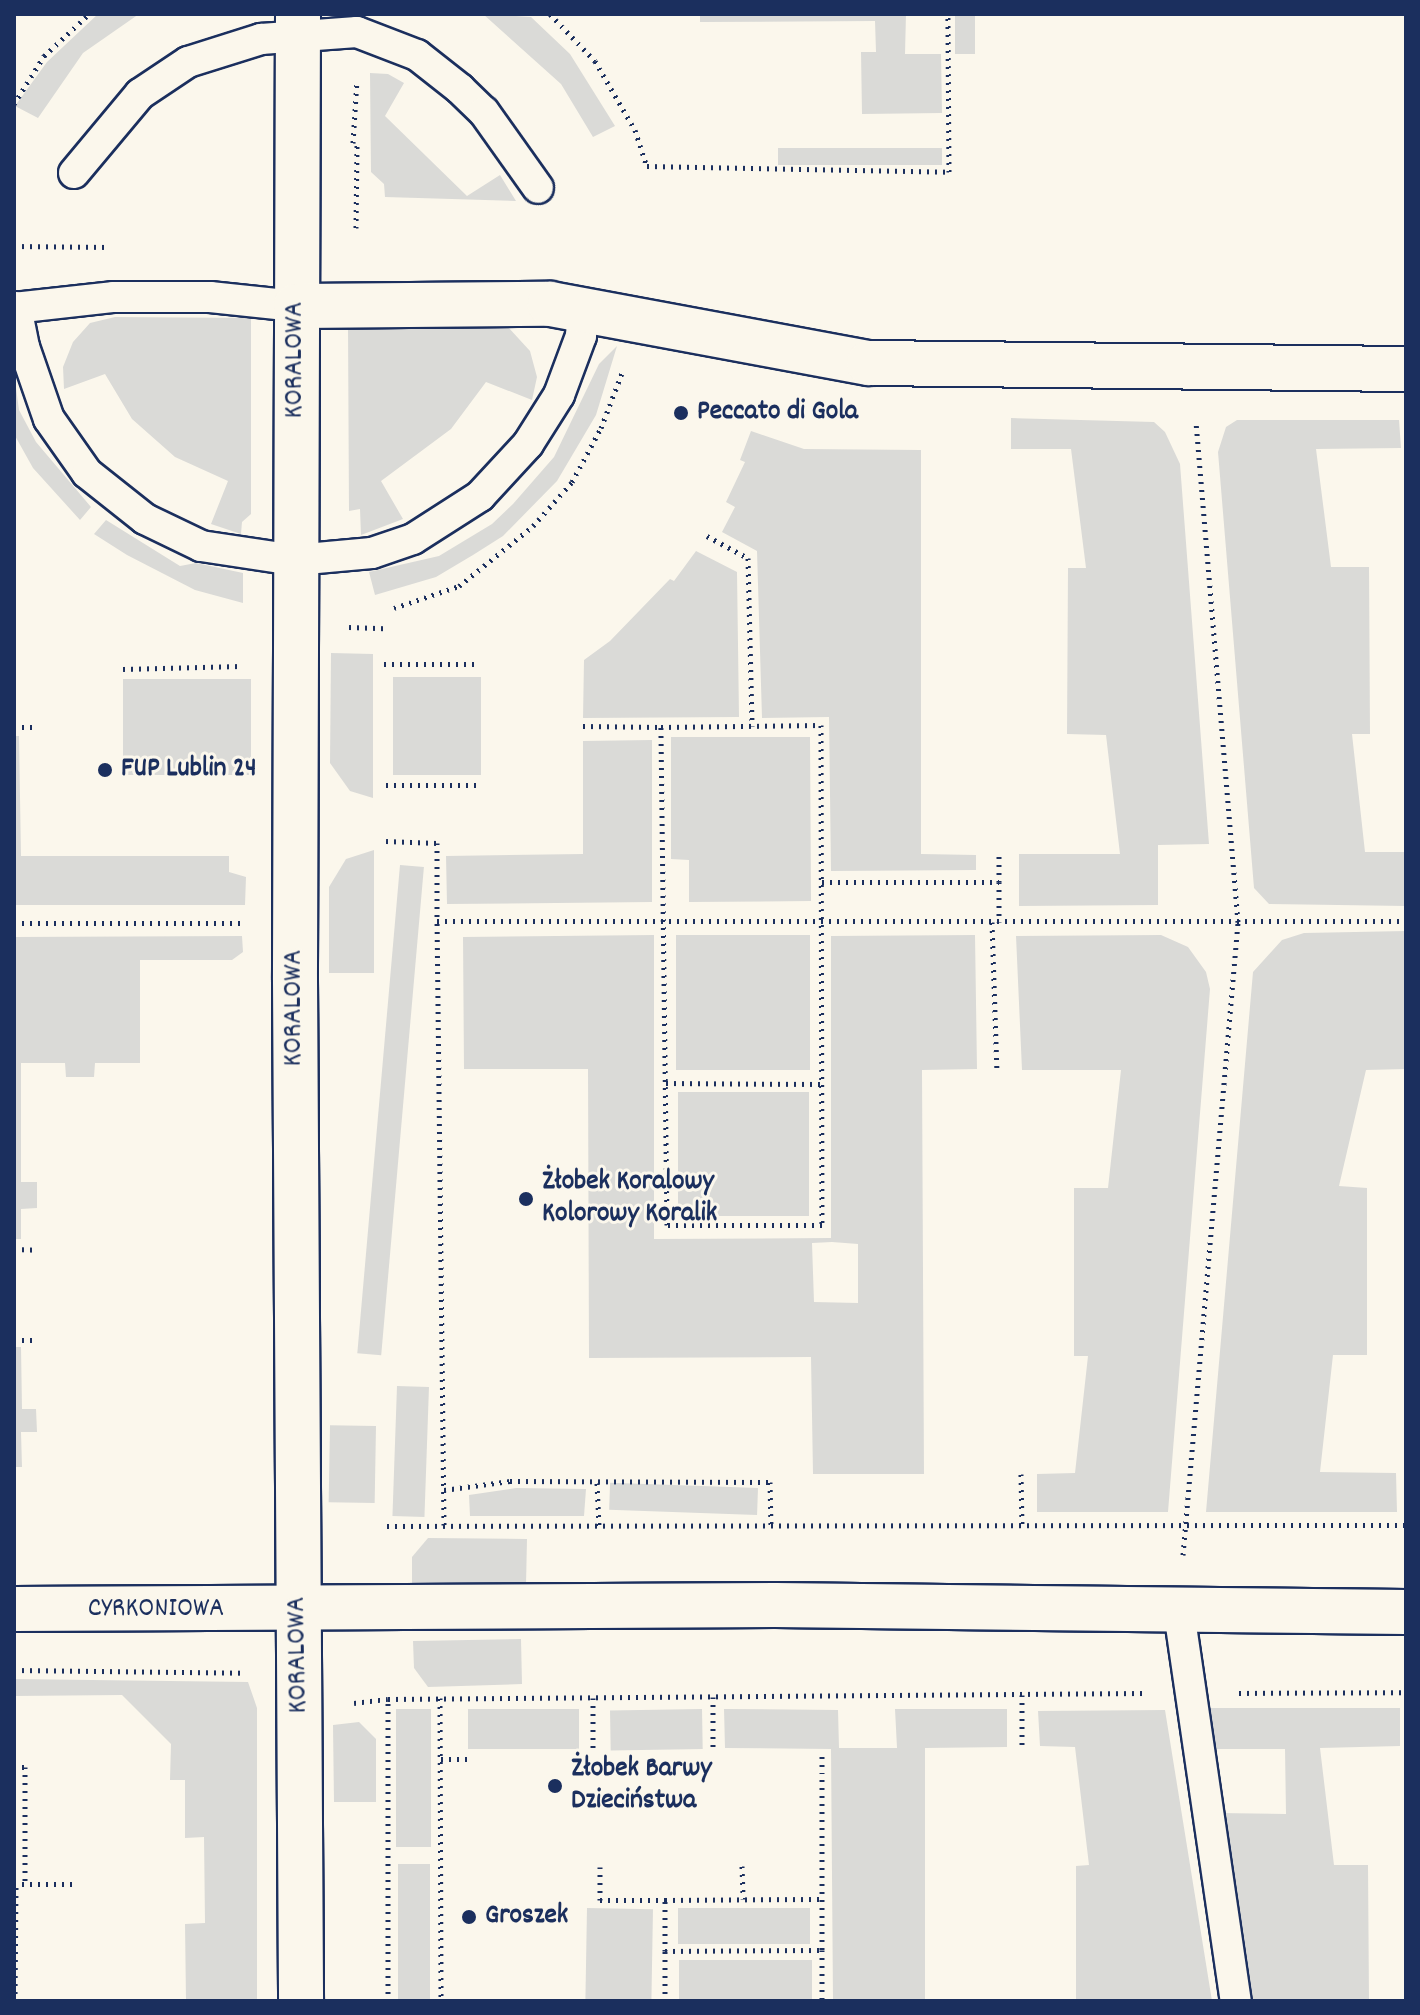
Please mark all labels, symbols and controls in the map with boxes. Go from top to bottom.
street label: KORALOWA [279,302,313,418]
place label: Peccato di Gola [697,396,858,430]
marker: Peccato di Gola [672,404,690,422]
place label: FUP Lublin 24 [121,753,257,787]
marker: FUP Lublin 24 [96,761,114,779]
street label: KORALOWA [278,950,312,1066]
place label: Żłobek Koralowy Kolorowy Koralik [542,1166,717,1232]
marker: Żłobek Koralowy Kolorowy Koralik [517,1190,535,1208]
street label: CYRKONIOWA [88,1593,224,1627]
street label: KORALOWA [281,1596,317,1714]
place label: Żłobek Barwy Dzieciństwa [571,1753,712,1819]
marker: Żłobek Barwy Dzieciństwa [546,1777,564,1795]
place label: Groszek [485,1900,568,1934]
marker: Groszek [460,1908,478,1926]

